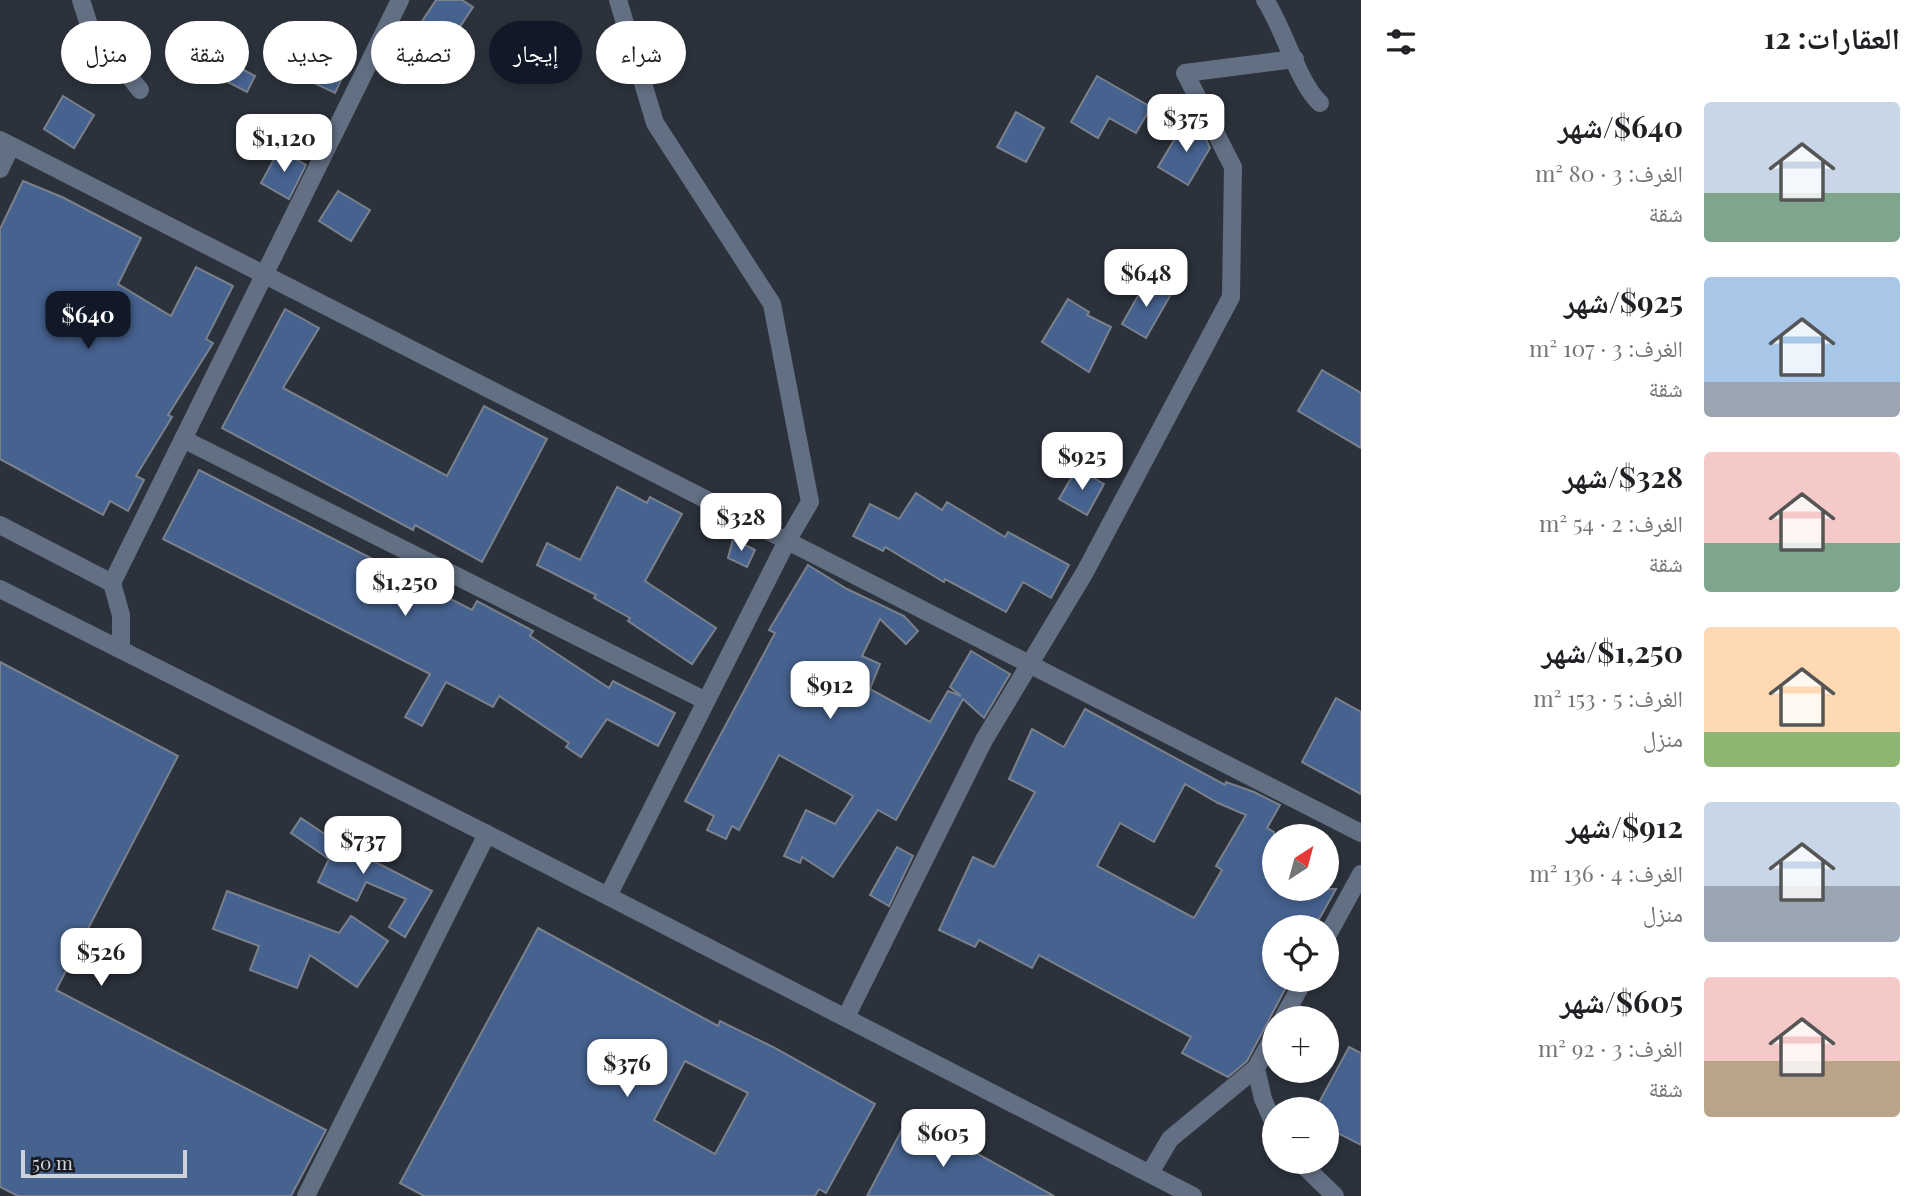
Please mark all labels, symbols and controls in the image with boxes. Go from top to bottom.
text: العقارات: 12 [1764,17,1900,57]
chip: منزل [61,21,151,84]
chip: شقة [165,21,249,84]
chip: جديد [263,21,357,84]
chip: تصفية [371,21,475,84]
chip: إيجار [489,21,582,84]
chip: شراء [596,21,686,84]
icon: filters [1382,23,1420,61]
pin: $375 [1145,94,1227,154]
text: $375 [1163,101,1209,132]
text: $640/شهر [1558,106,1683,146]
pin: $1,120 [227,114,341,174]
text: $1,120 [252,121,316,152]
icon: home [1760,130,1844,214]
text: الغرف: 3 · 80 m² [1535,157,1683,188]
text: شقة [1649,197,1683,228]
pin: $648 [1105,250,1187,309]
text: $648 [1120,256,1172,287]
text: $925/شهر [1564,281,1683,321]
pin: $640 [47,292,129,351]
text: $640 [61,298,115,329]
icon: home [1760,305,1844,389]
text: الغرف: 3 · 107 m² [1529,332,1683,363]
text: شقة [1649,372,1683,403]
pin: $925 [1041,433,1123,492]
text: $925 [1058,439,1106,470]
text: $328/شهر [1563,456,1683,496]
icon: home [1760,480,1844,564]
pin: $328 [700,494,782,553]
text: $328 [716,500,766,531]
text: الغرف: 2 · 54 m² [1539,507,1683,538]
text: شقة [1649,547,1683,578]
pin: $1,250 [348,558,462,618]
text: $1,250 [372,565,438,596]
text: $1,250/شهر [1542,631,1683,671]
icon: home [1760,655,1844,739]
pin: $912 [789,662,871,721]
text: $912 [807,668,853,699]
text: الغرف: 5 · 153 m² [1533,682,1683,713]
text: منزل [1643,722,1683,753]
text: $912/شهر [1566,806,1683,846]
pin: $737 [322,816,404,876]
text: $737 [340,823,386,854]
north arrow [1262,824,1339,901]
map controls [1262,824,1339,1174]
icon: home [1760,830,1844,914]
text: الغرف: 4 · 136 m² [1529,857,1683,888]
text: منزل [1643,897,1683,928]
button: locate [1262,915,1339,992]
pin: $526 [60,928,142,988]
text: $526 [77,935,125,966]
text: $605/شهر [1560,981,1683,1021]
icon: home [1760,1005,1844,1089]
button: + [1262,1006,1339,1083]
text: الغرف: 3 · 92 m² [1538,1032,1683,1063]
pin: $376 [586,1040,668,1099]
text: $376 [603,1046,651,1077]
text: شقة [1649,1072,1683,1103]
button: − [1262,1097,1339,1174]
pin: $605 [902,1110,984,1169]
text: $605 [917,1116,969,1147]
scale bar [21,1147,187,1179]
text: 50 m [32,1149,73,1175]

